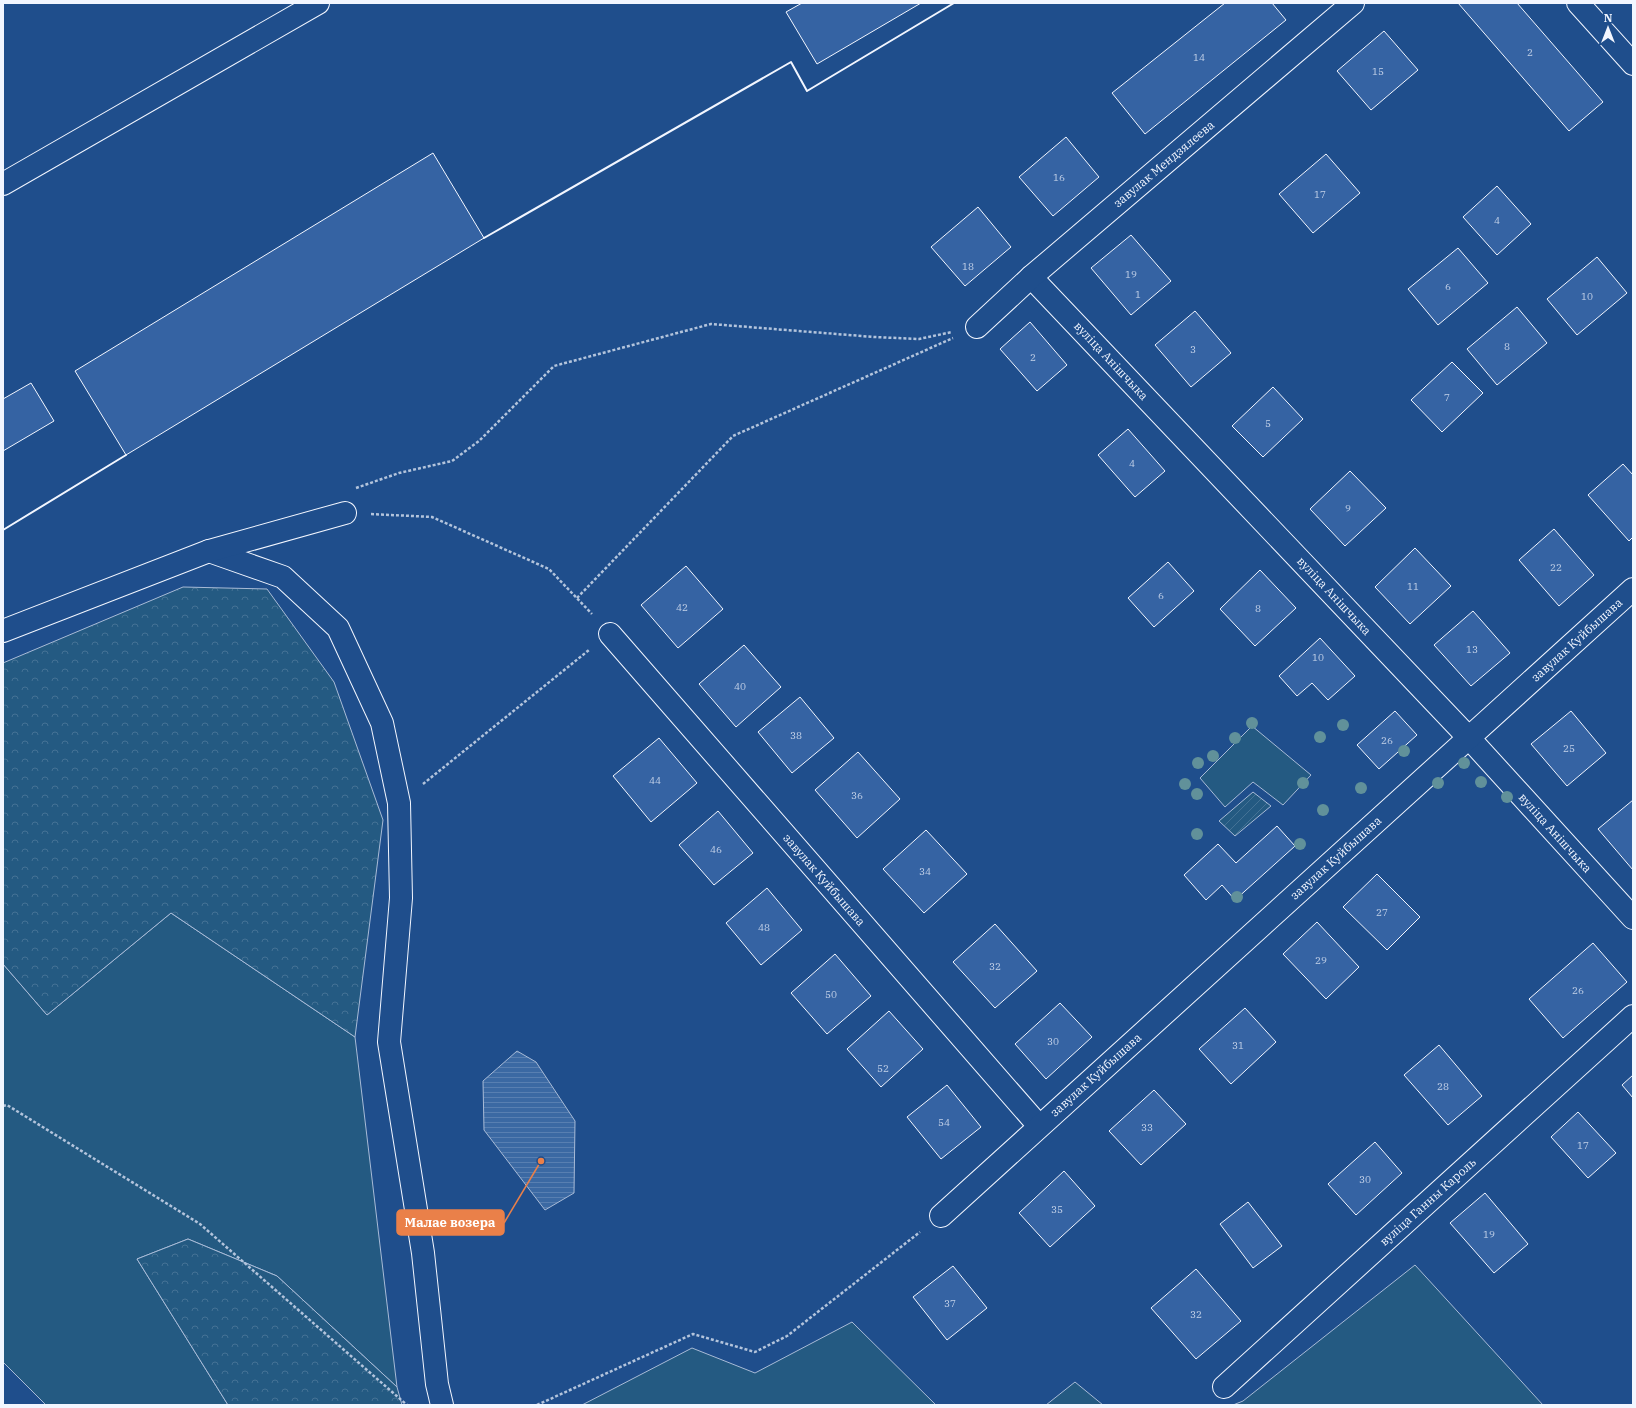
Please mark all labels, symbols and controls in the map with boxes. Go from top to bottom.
north arrow [1588,8,1628,48]
text: N [1604,11,1613,25]
house number: 2 [1527,46,1533,59]
house number: 14 [1193,51,1205,64]
house number: 15 [1372,65,1384,78]
street label: завулак Мендзялеева [1110,117,1218,210]
house number: 16 [1053,171,1065,184]
house number: 17 [1314,188,1326,201]
house number: 4 [1494,214,1500,227]
house number: 18 [962,260,974,273]
house number: 19 [1125,268,1137,281]
house number: 6 [1445,280,1451,293]
house number: 1 [1135,288,1141,301]
house number: 10 [1581,290,1593,303]
street label: вуліца Анішчыка [1071,318,1152,403]
house number: 8 [1504,340,1510,353]
house number: 3 [1190,343,1196,356]
house number: 2 [1030,351,1036,364]
house number: 7 [1444,391,1450,404]
house number: 5 [1265,417,1271,430]
house number: 4 [1129,457,1135,470]
house number: 9 [1345,502,1351,515]
street label: вуліца Анішчыка [1294,553,1375,638]
house number: 22 [1550,561,1562,574]
house number: 11 [1407,580,1419,593]
house number: 6 [1158,589,1164,602]
street label: завулак Куйбышава [1528,595,1626,684]
house number: 42 [676,601,688,614]
house number: 8 [1255,602,1261,615]
house number: 13 [1466,643,1478,656]
house number: 10 [1312,651,1324,664]
house number: 40 [734,680,746,693]
house number: 38 [790,729,802,742]
house number: 26 [1381,734,1393,747]
house number: 25 [1563,742,1575,755]
house number: 44 [649,774,661,787]
house number: 36 [851,789,863,802]
street label: вуліца Анішчыка [1516,790,1595,876]
street label: завулак Куйбышава [1287,813,1385,902]
street label: завулак Куйбышава [780,830,869,929]
house number: 46 [710,843,722,856]
house number: 34 [919,865,931,878]
house number: 27 [1376,906,1388,919]
house number: 48 [758,921,770,934]
house number: 29 [1315,954,1327,967]
house number: 32 [989,960,1001,973]
house number: 26 [1572,984,1584,997]
house number: 50 [825,988,837,1001]
street label: завулак Куйбышава [1047,1030,1145,1119]
house number: 30 [1047,1035,1059,1048]
house number: 31 [1232,1039,1244,1052]
house number: 52 [877,1062,889,1075]
house number: 28 [1437,1080,1449,1093]
house number: 54 [938,1116,950,1129]
house number: 33 [1141,1121,1153,1134]
house number: 17 [1577,1139,1589,1152]
street label: вуліца Ганны Кароль [1376,1154,1479,1249]
house number: 30 [1359,1173,1371,1186]
house number: 35 [1051,1203,1063,1216]
callout: Малае возера [397,1210,504,1235]
text: Малае возера [404,1214,496,1231]
house number: 19 [1483,1228,1495,1241]
house number: 37 [944,1297,956,1310]
house number: 32 [1190,1308,1202,1321]

